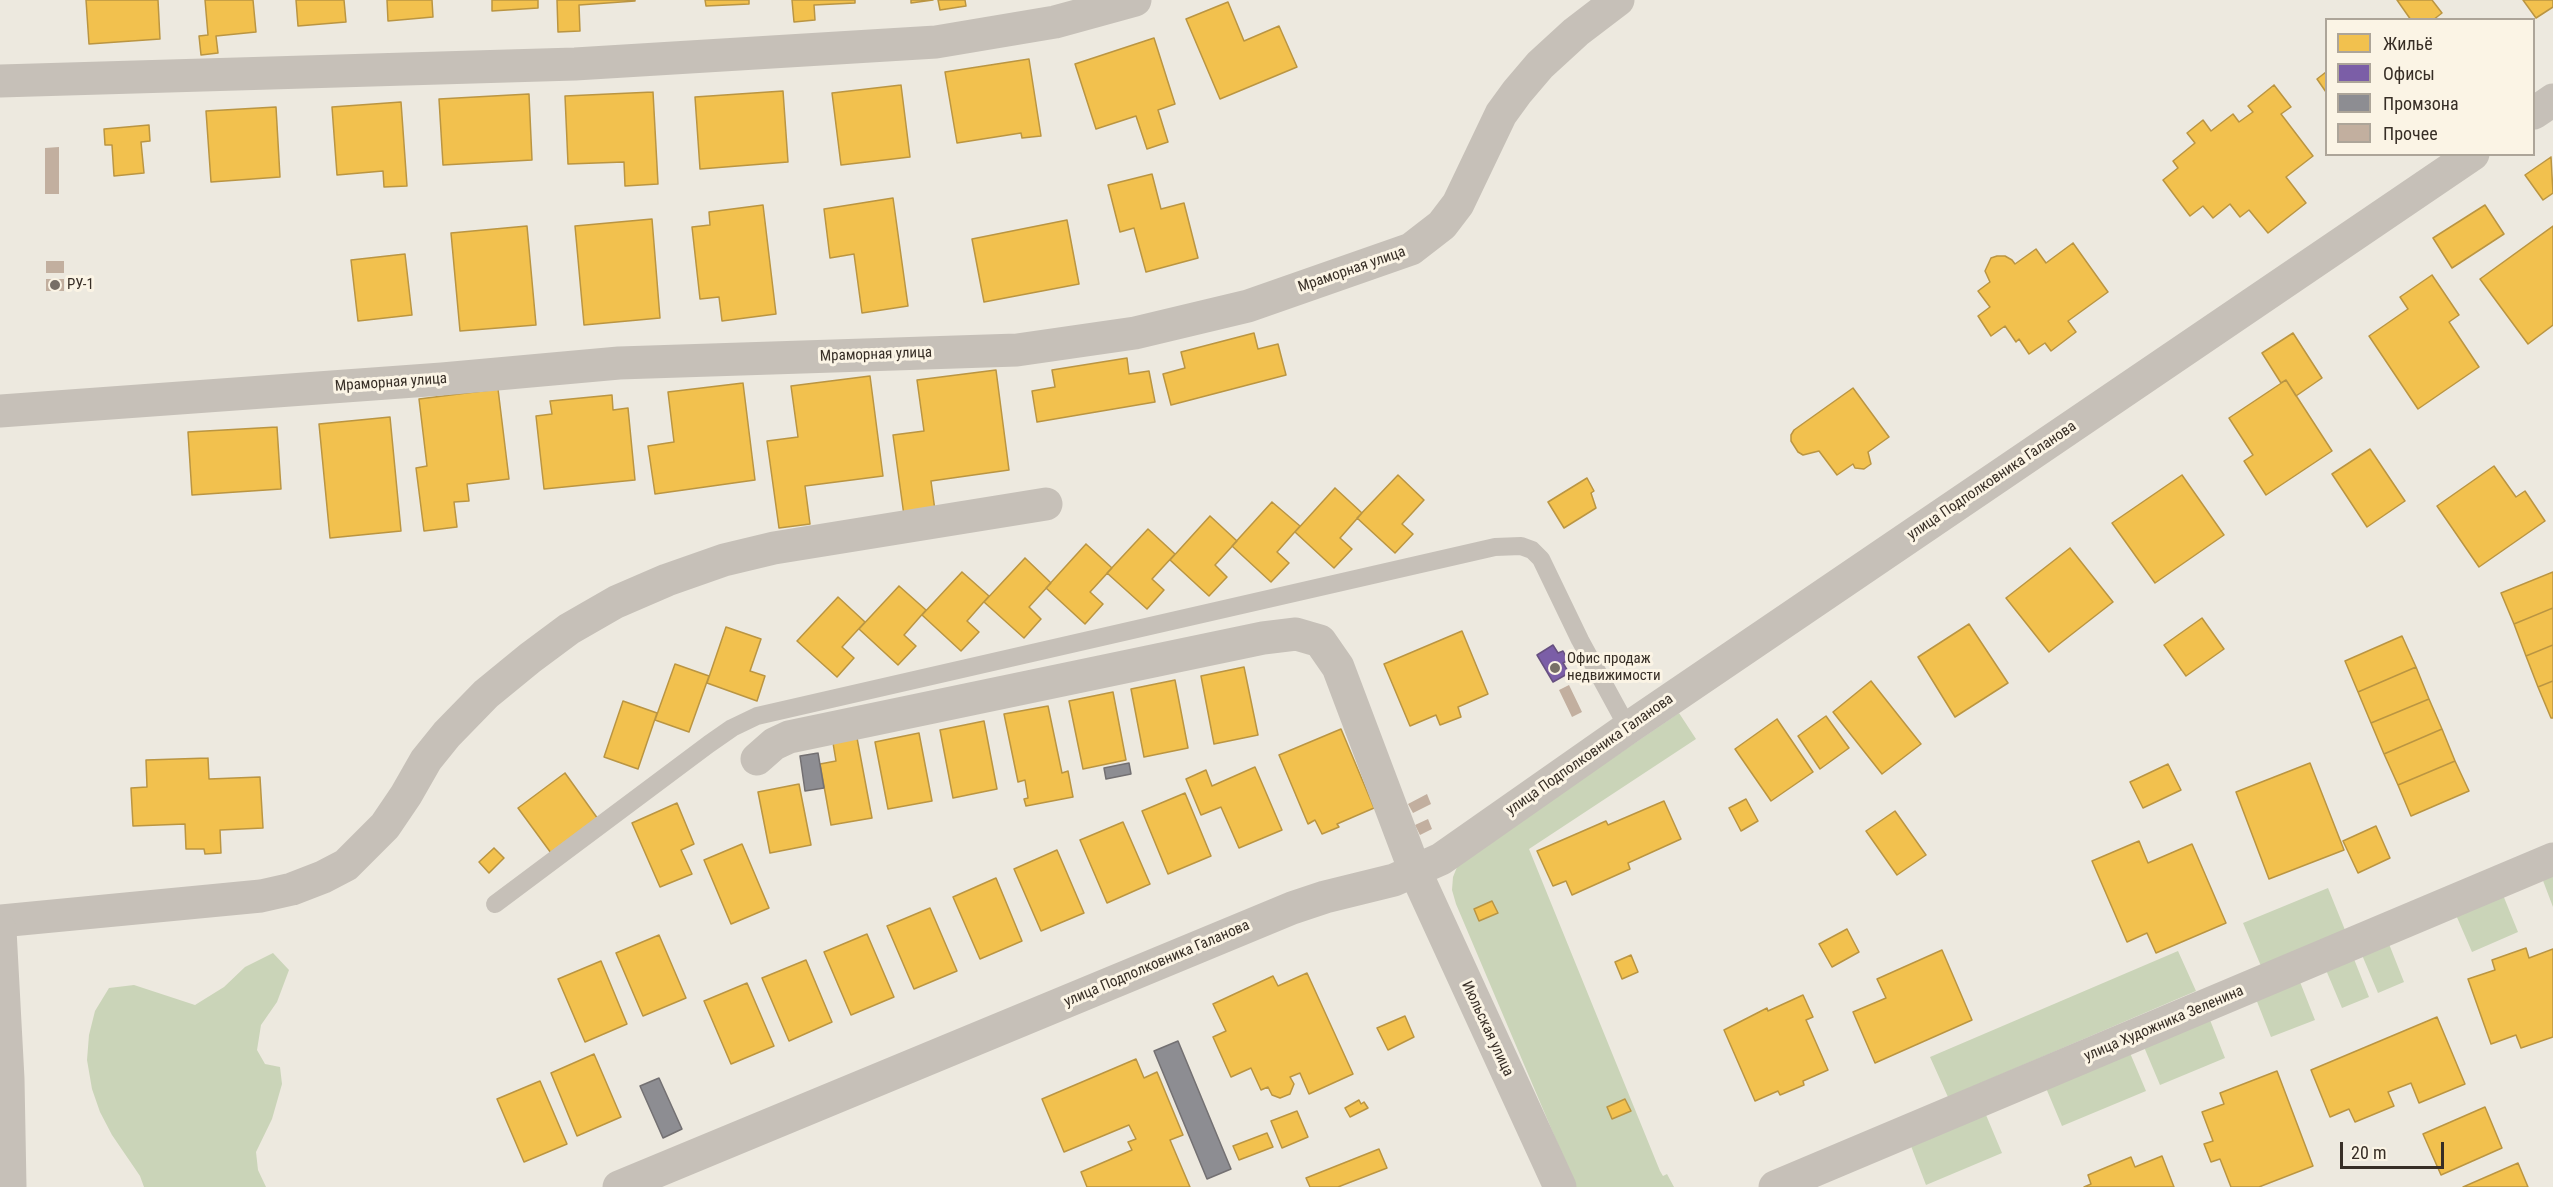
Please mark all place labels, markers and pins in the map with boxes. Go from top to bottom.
place label: РУ-1 [67,276,94,294]
marker: РУ-1 [48,278,62,292]
place label: Офис продаж недвижимости [1567,650,1661,685]
marker: Офис продаж недвижимости [1548,661,1562,675]

